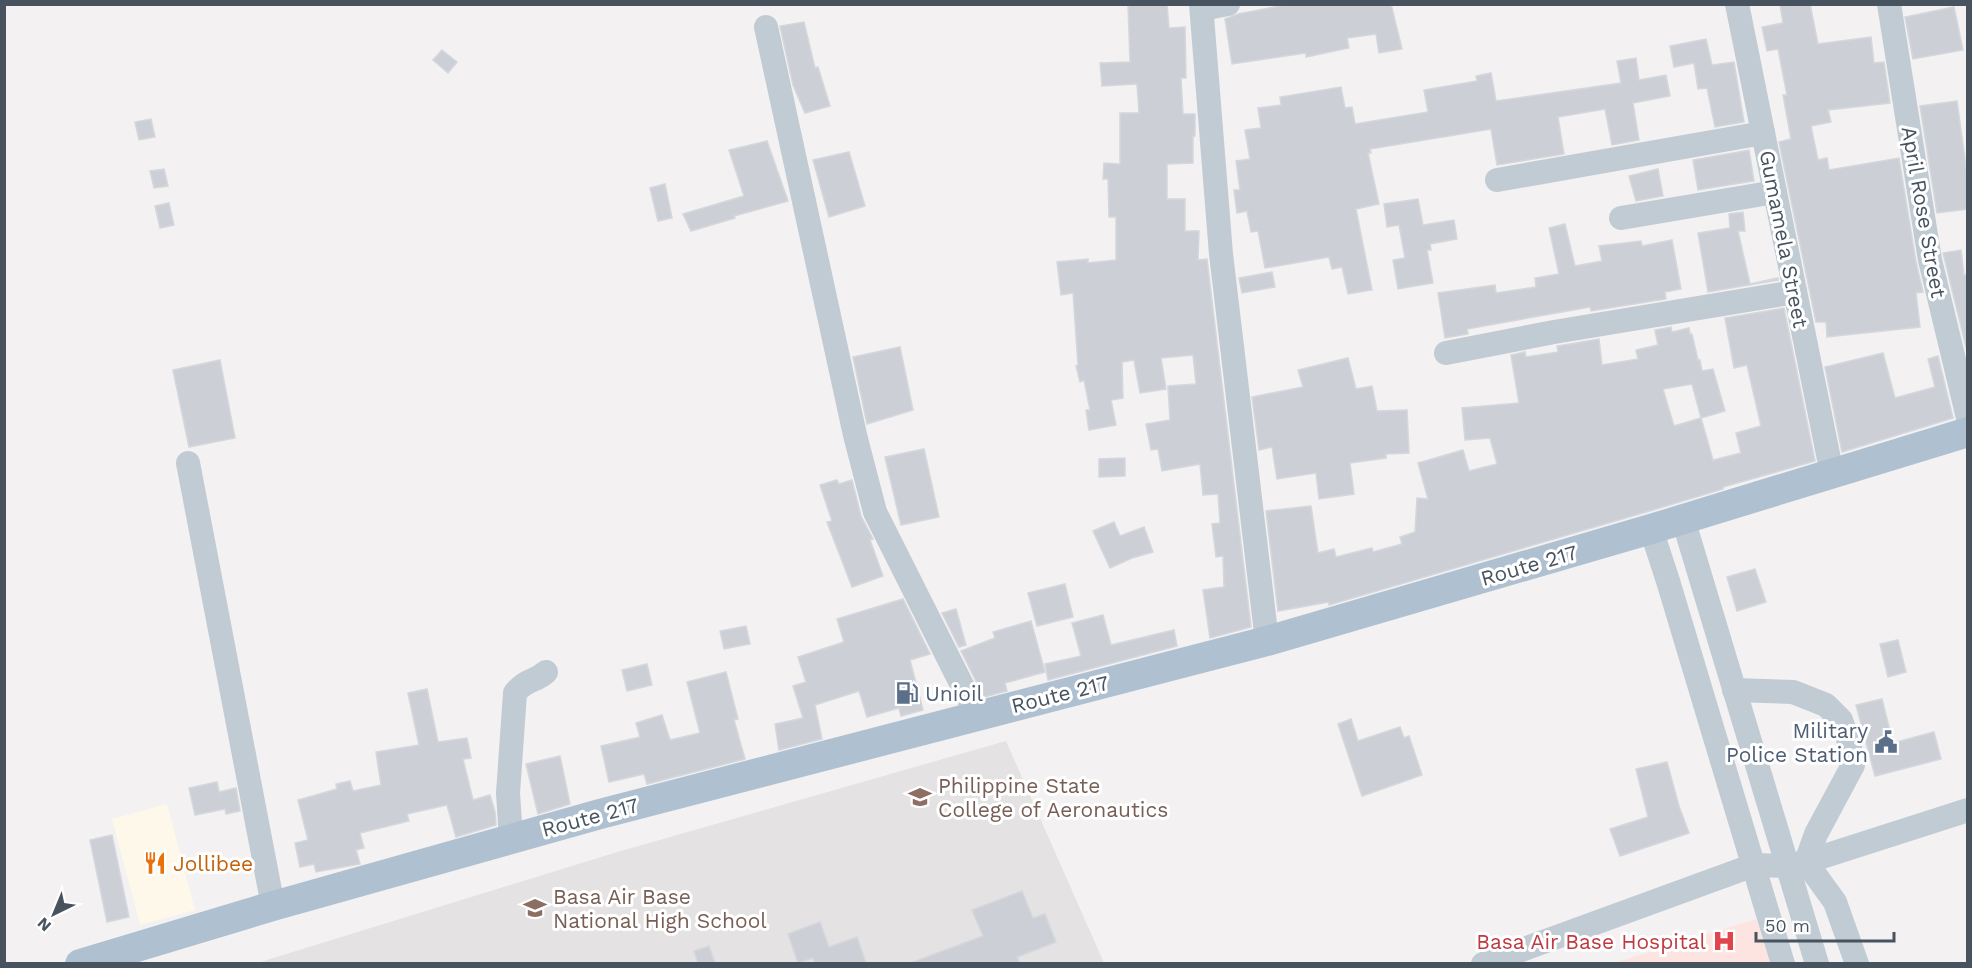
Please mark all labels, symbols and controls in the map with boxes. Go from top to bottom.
street label: April Rose Street [1897,124,1951,300]
street label: Gumamela Street [1755,148,1814,330]
street label: Route 217 [1478,539,1580,591]
street label: Route 217 [1009,670,1111,718]
fuel station icon: Unioil [894,680,920,706]
place label: Unioil [925,681,984,706]
place label: Military Police Station [1726,718,1868,767]
public building icon: Military Police Station [1873,729,1899,755]
place label: Philippine State College of Aeronautics [938,773,1168,822]
school or university icon: Philippine State College of Aeronautics [907,784,933,810]
street label: Route 217 [539,792,641,842]
restaurant icon: Jollibee [142,850,168,876]
place label: Jollibee [173,851,253,876]
north arrow [24,884,84,944]
place label: Basa Air Base National High School [553,884,767,933]
school or university icon: Basa Air Base National High School [522,895,548,921]
scale bar [1756,905,1894,943]
text: N [33,914,55,936]
text: 50 m [1765,915,1810,936]
hospital icon: Basa Air Base Hospital [1711,928,1737,954]
place label: Basa Air Base Hospital [1476,929,1707,954]

